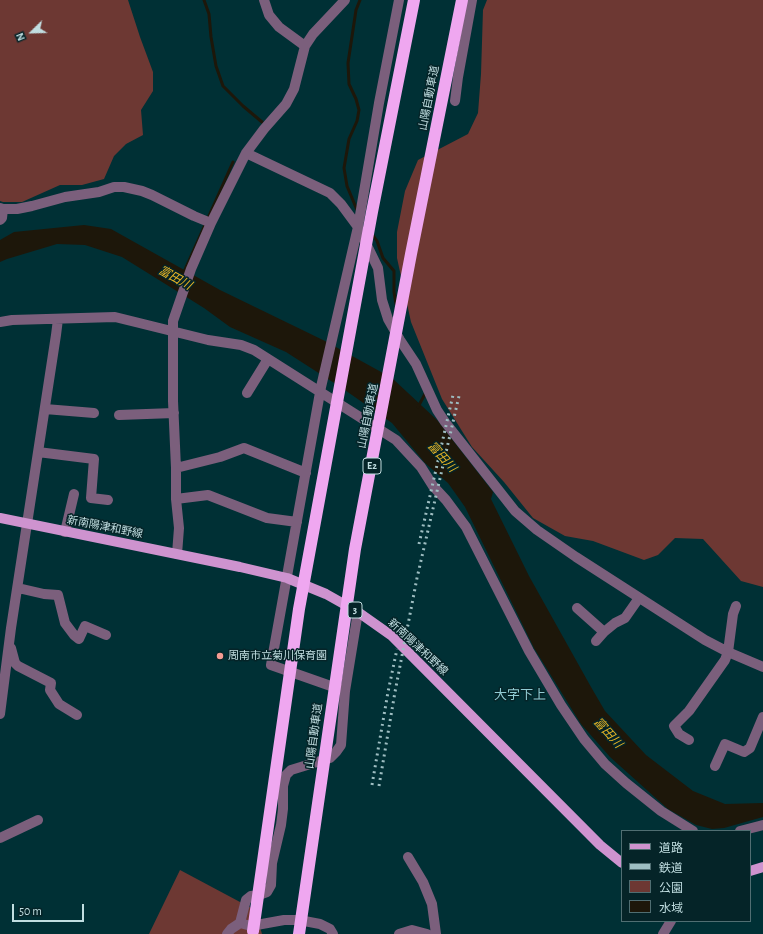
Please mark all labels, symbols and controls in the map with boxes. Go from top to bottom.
north arrow [12,12,52,52]
text: N [14,31,27,43]
street label: 山陽自動車道 [416,64,442,132]
water label: 富田川 [156,263,194,293]
street label: 山陽自動車道 [355,382,381,450]
water label: 富田川 [425,439,459,475]
road number: E2 [363,458,381,474]
street label: 新南陽津和野線 [66,513,144,541]
road number: 3 [348,602,362,618]
street label: 新南陽津和野線 [385,616,451,678]
place label: 周南市立菊川保育園 [228,649,327,663]
marker: 周南市立菊川保育園 [215,651,225,661]
district label: 大字下上 [494,687,546,703]
street label: 山陽自動車道 [303,702,325,770]
water label: 富田川 [591,715,625,751]
legend [621,830,751,922]
text: 道路 [659,842,683,854]
text: 鉄道 [659,862,683,874]
text: 公園 [659,882,683,894]
scale bar [14,896,86,922]
text: 水域 [659,902,683,914]
text: 50 m [19,905,42,917]

